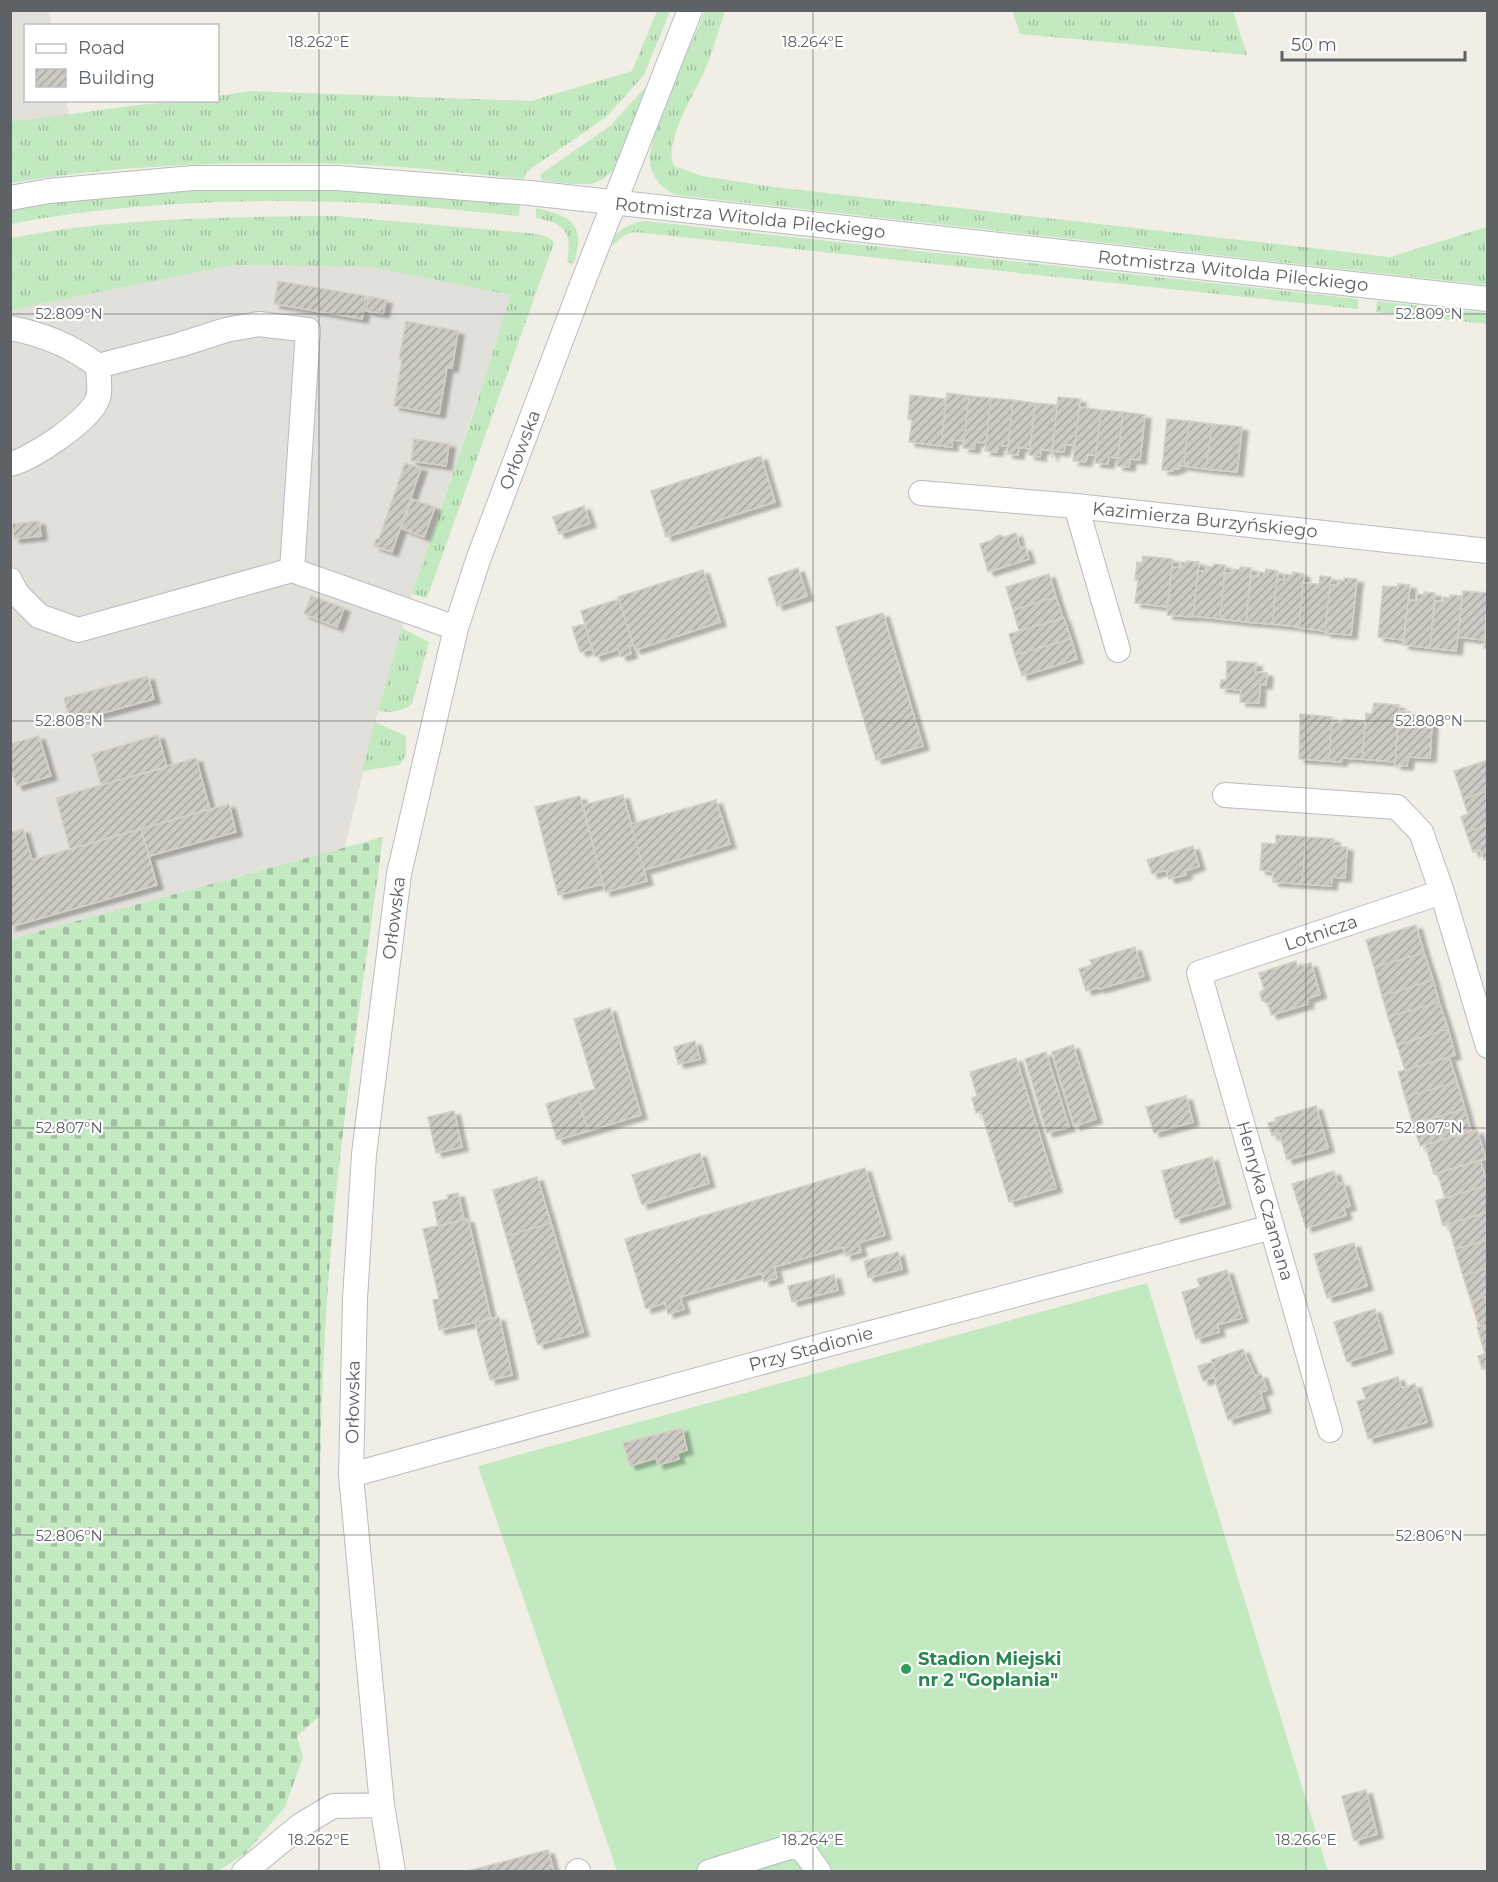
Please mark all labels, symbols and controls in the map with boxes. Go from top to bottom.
legend [24,24,219,102]
scale bar [1282,24,1465,62]
text: 18.262°E [289,32,349,51]
text: 18.264°E [782,32,844,51]
text: 50 m [1291,34,1337,56]
text: Road [78,37,125,59]
text: Building [78,67,155,89]
street label: Rotmistrza Witolda Pileckiego [614,193,886,243]
street label: Rotmistrza Witolda Pileckiego [1097,246,1369,296]
text: 52.809°N [35,304,103,323]
text: 52.809°N [1395,304,1463,323]
street label: Orłowska [495,407,545,493]
street label: Kazimierza Burzyńskiego [1091,497,1319,543]
text: 52.808°N [35,711,103,730]
text: 52.808°N [1395,711,1463,730]
street label: Orłowska [378,875,410,961]
street label: Lotnicza [1282,910,1360,956]
text: 52.807°N [35,1118,103,1137]
text: 52.807°N [1395,1118,1463,1137]
street label: Henryka Czamana [1232,1119,1298,1283]
street label: Przy Stadionie [746,1322,876,1376]
street label: Orłowska [341,1360,365,1444]
text: 52.806°N [35,1526,103,1545]
text: 52.806°N [1395,1526,1463,1545]
place label: Stadion Miejski nr 2 "Goplania" [918,1648,1062,1691]
marker: Stadion Miejski nr 2 "Goplania" [899,1662,913,1676]
text: 18.262°E [289,1830,349,1849]
text: 18.264°E [782,1830,844,1849]
text: 18.266°E [1275,1830,1337,1849]

